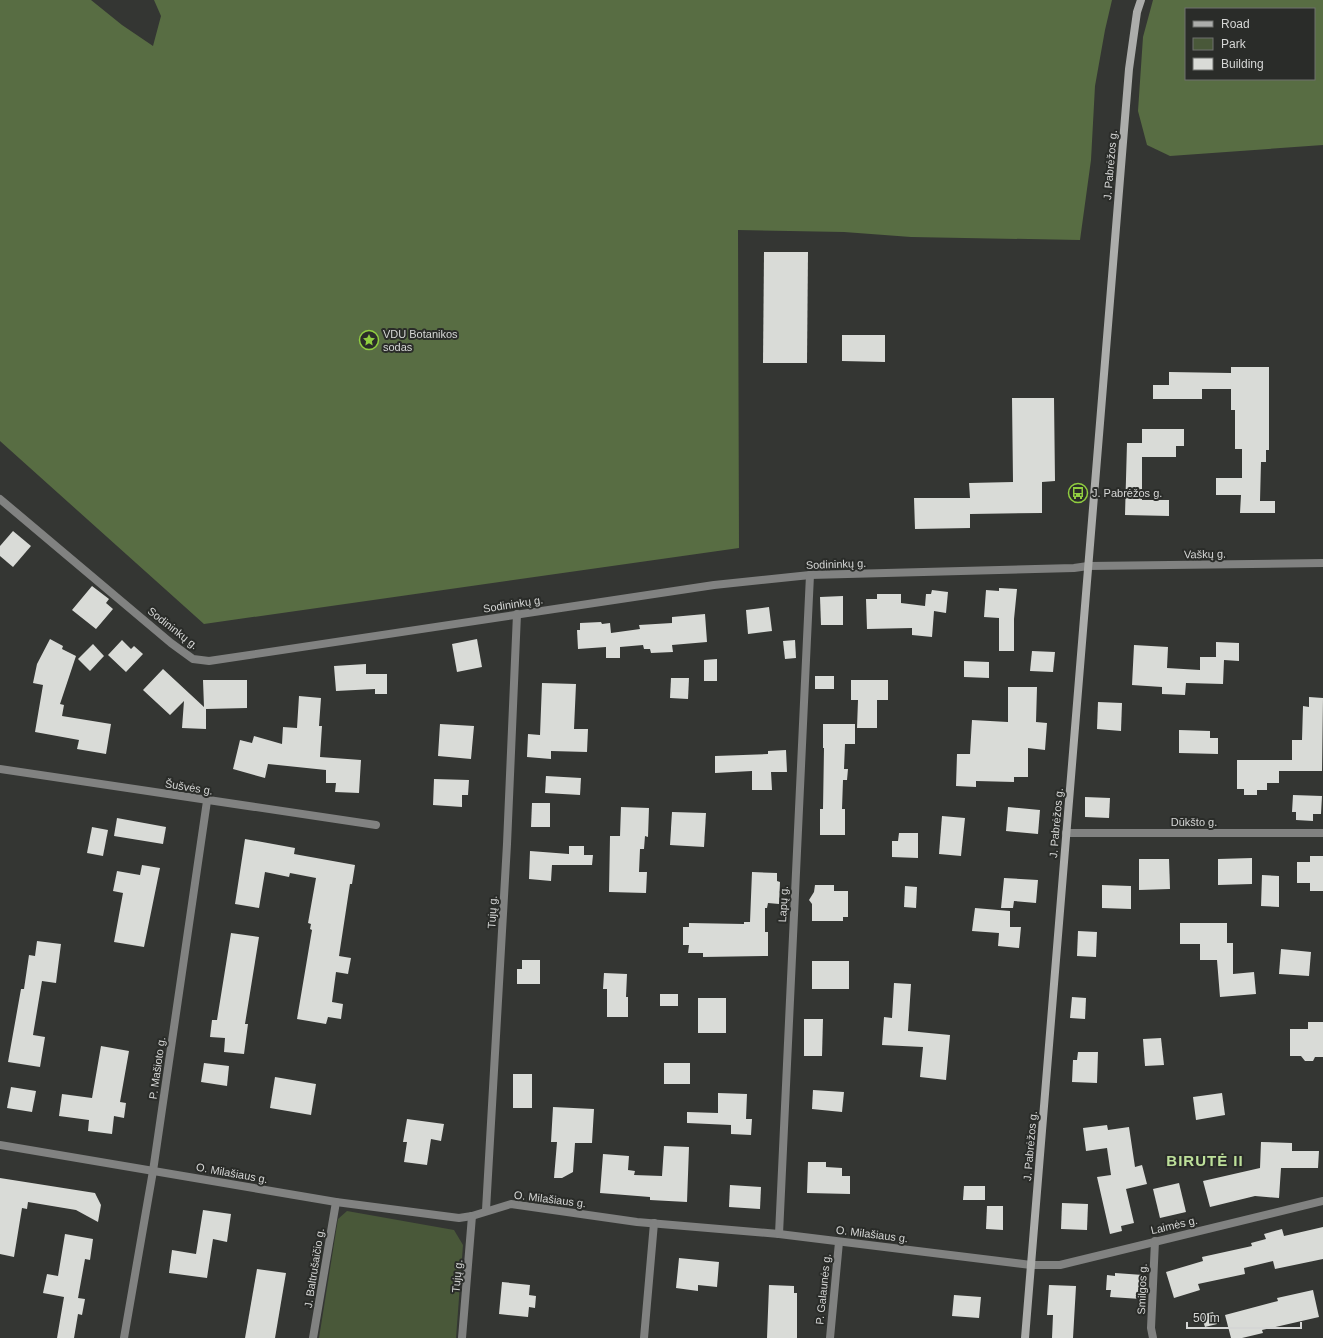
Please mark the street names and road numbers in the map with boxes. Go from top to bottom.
street label: J. Pabrėžos g. [1101,129,1119,201]
street label: Vaškų g. [1184,548,1226,560]
street label: Sodininkų g. [806,557,866,571]
street label: Sodininkų g. [482,593,544,615]
street label: Sodininkų g. [145,605,201,651]
street label: Šušvės g. [164,777,214,797]
street label: J. Pabrėžos g. [1047,787,1065,859]
street label: Dūkšto g. [1171,816,1217,828]
street label: Lapų g. [776,885,790,923]
street label: Tujų g. [485,895,499,929]
street label: P. Mašioto g. [147,1036,167,1100]
street label: J. Pabrėžos g. [1021,1110,1039,1182]
street label: O. Milašiaus g. [195,1161,269,1185]
street label: O. Milašiaus g. [513,1189,587,1209]
street label: Laimės g. [1149,1214,1199,1236]
street label: O. Milašiaus g. [835,1224,909,1244]
street label: J. Baltrušaičio g. [302,1227,326,1309]
street label: P. Galaunės g. [813,1253,833,1325]
street label: Tujų g. [450,1259,464,1293]
street label: Smilgos g. [1135,1263,1149,1315]

